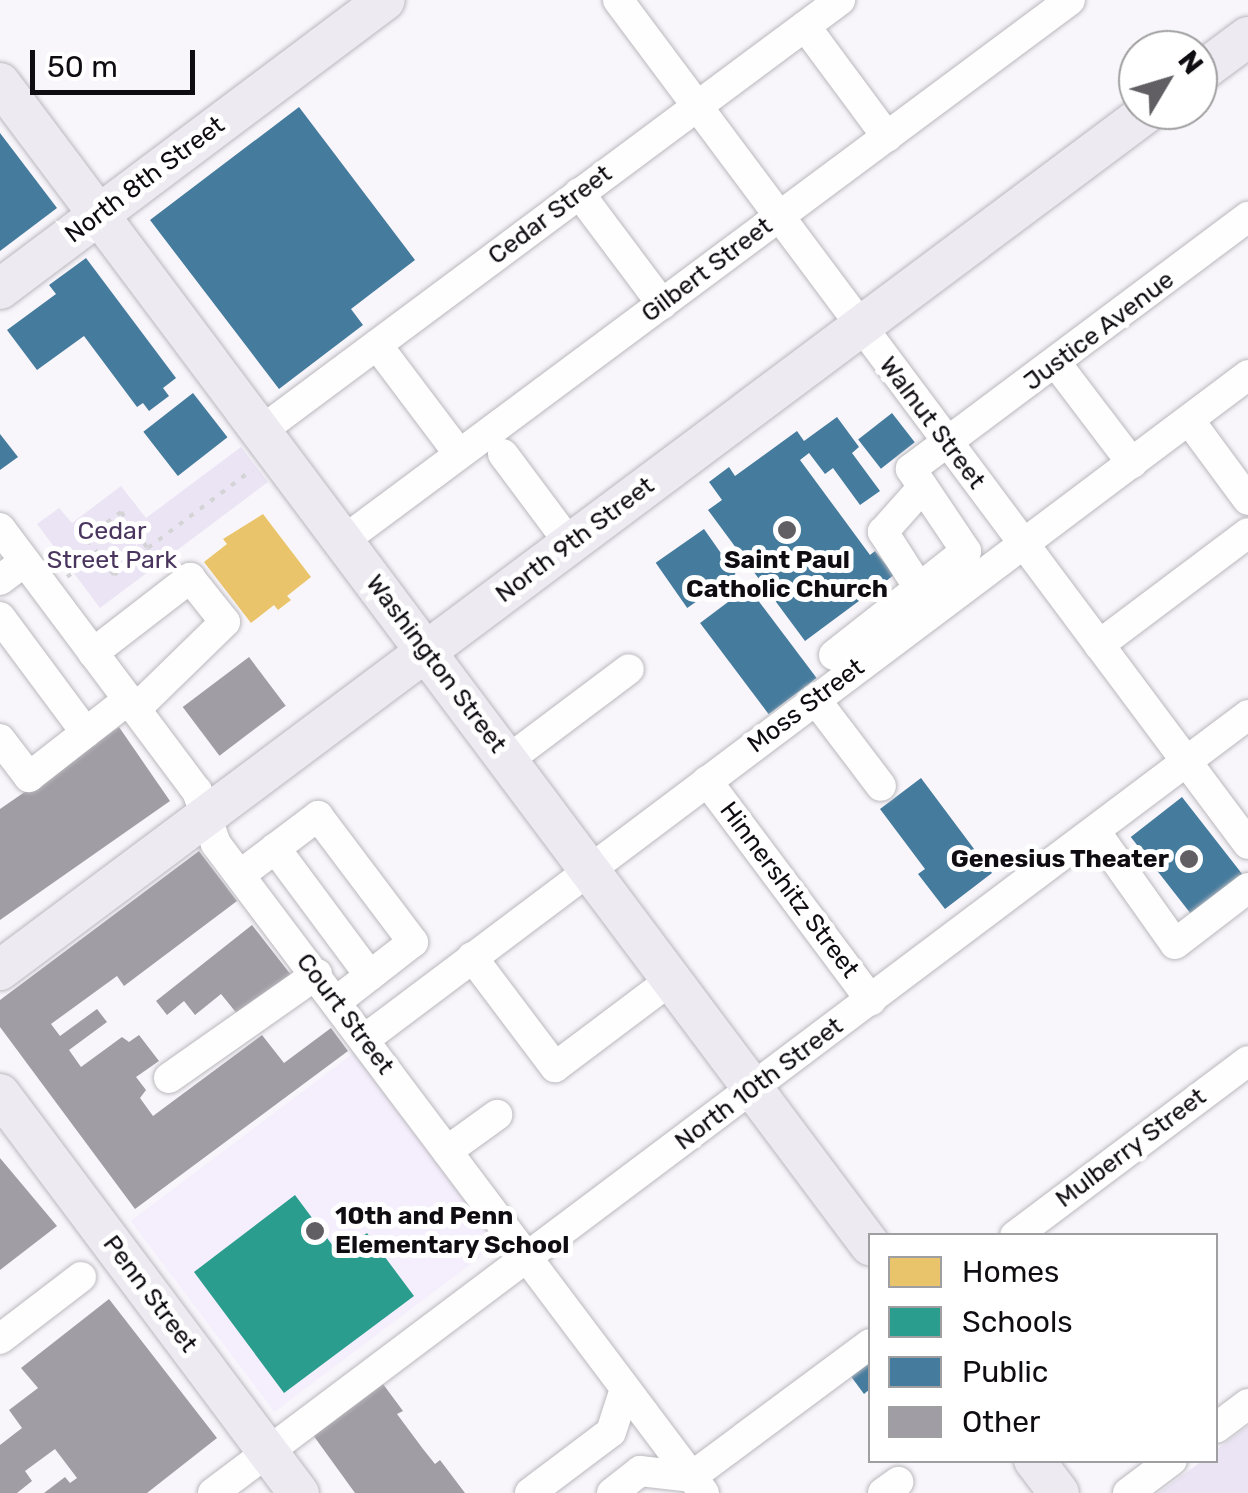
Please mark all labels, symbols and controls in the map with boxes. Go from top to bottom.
scale bar [35,30,200,92]
north arrow [1118,30,1218,130]
text: N [1171,44,1210,81]
text: 50 m [47,49,118,85]
street label: North 8th Street [59,110,231,250]
street label: Cedar Street [482,159,618,271]
street label: Gilbert Street [636,211,778,329]
street label: Justice Avenue [1018,265,1180,397]
street label: Walnut Street [873,351,991,495]
street label: North 9th Street [490,471,660,609]
park label: Cedar Street Park [47,517,177,576]
marker: Saint Paul Catholic Church [776,519,798,541]
place label: Saint Paul Catholic Church [686,546,888,605]
street label: Washington Street [359,569,513,759]
street label: Moss Street [742,652,870,760]
street label: Hinnershitz Street [713,796,865,984]
place label: Genesius Theater [950,844,1169,874]
marker: Genesius Theater [1178,848,1200,870]
street label: Court Street [290,948,400,1080]
street label: North 10th Street [669,1011,849,1157]
street label: Mulberry Street [1050,1082,1212,1214]
place label: 10th and Penn Elementary School [335,1202,570,1261]
marker: 10th and Penn Elementary School [304,1220,326,1242]
street label: Penn Street [96,1230,204,1358]
legend [868,1233,1218,1463]
text: Homes [962,1254,1059,1290]
text: Schools [962,1304,1073,1340]
text: Public [962,1354,1048,1390]
text: Other [962,1404,1041,1440]

